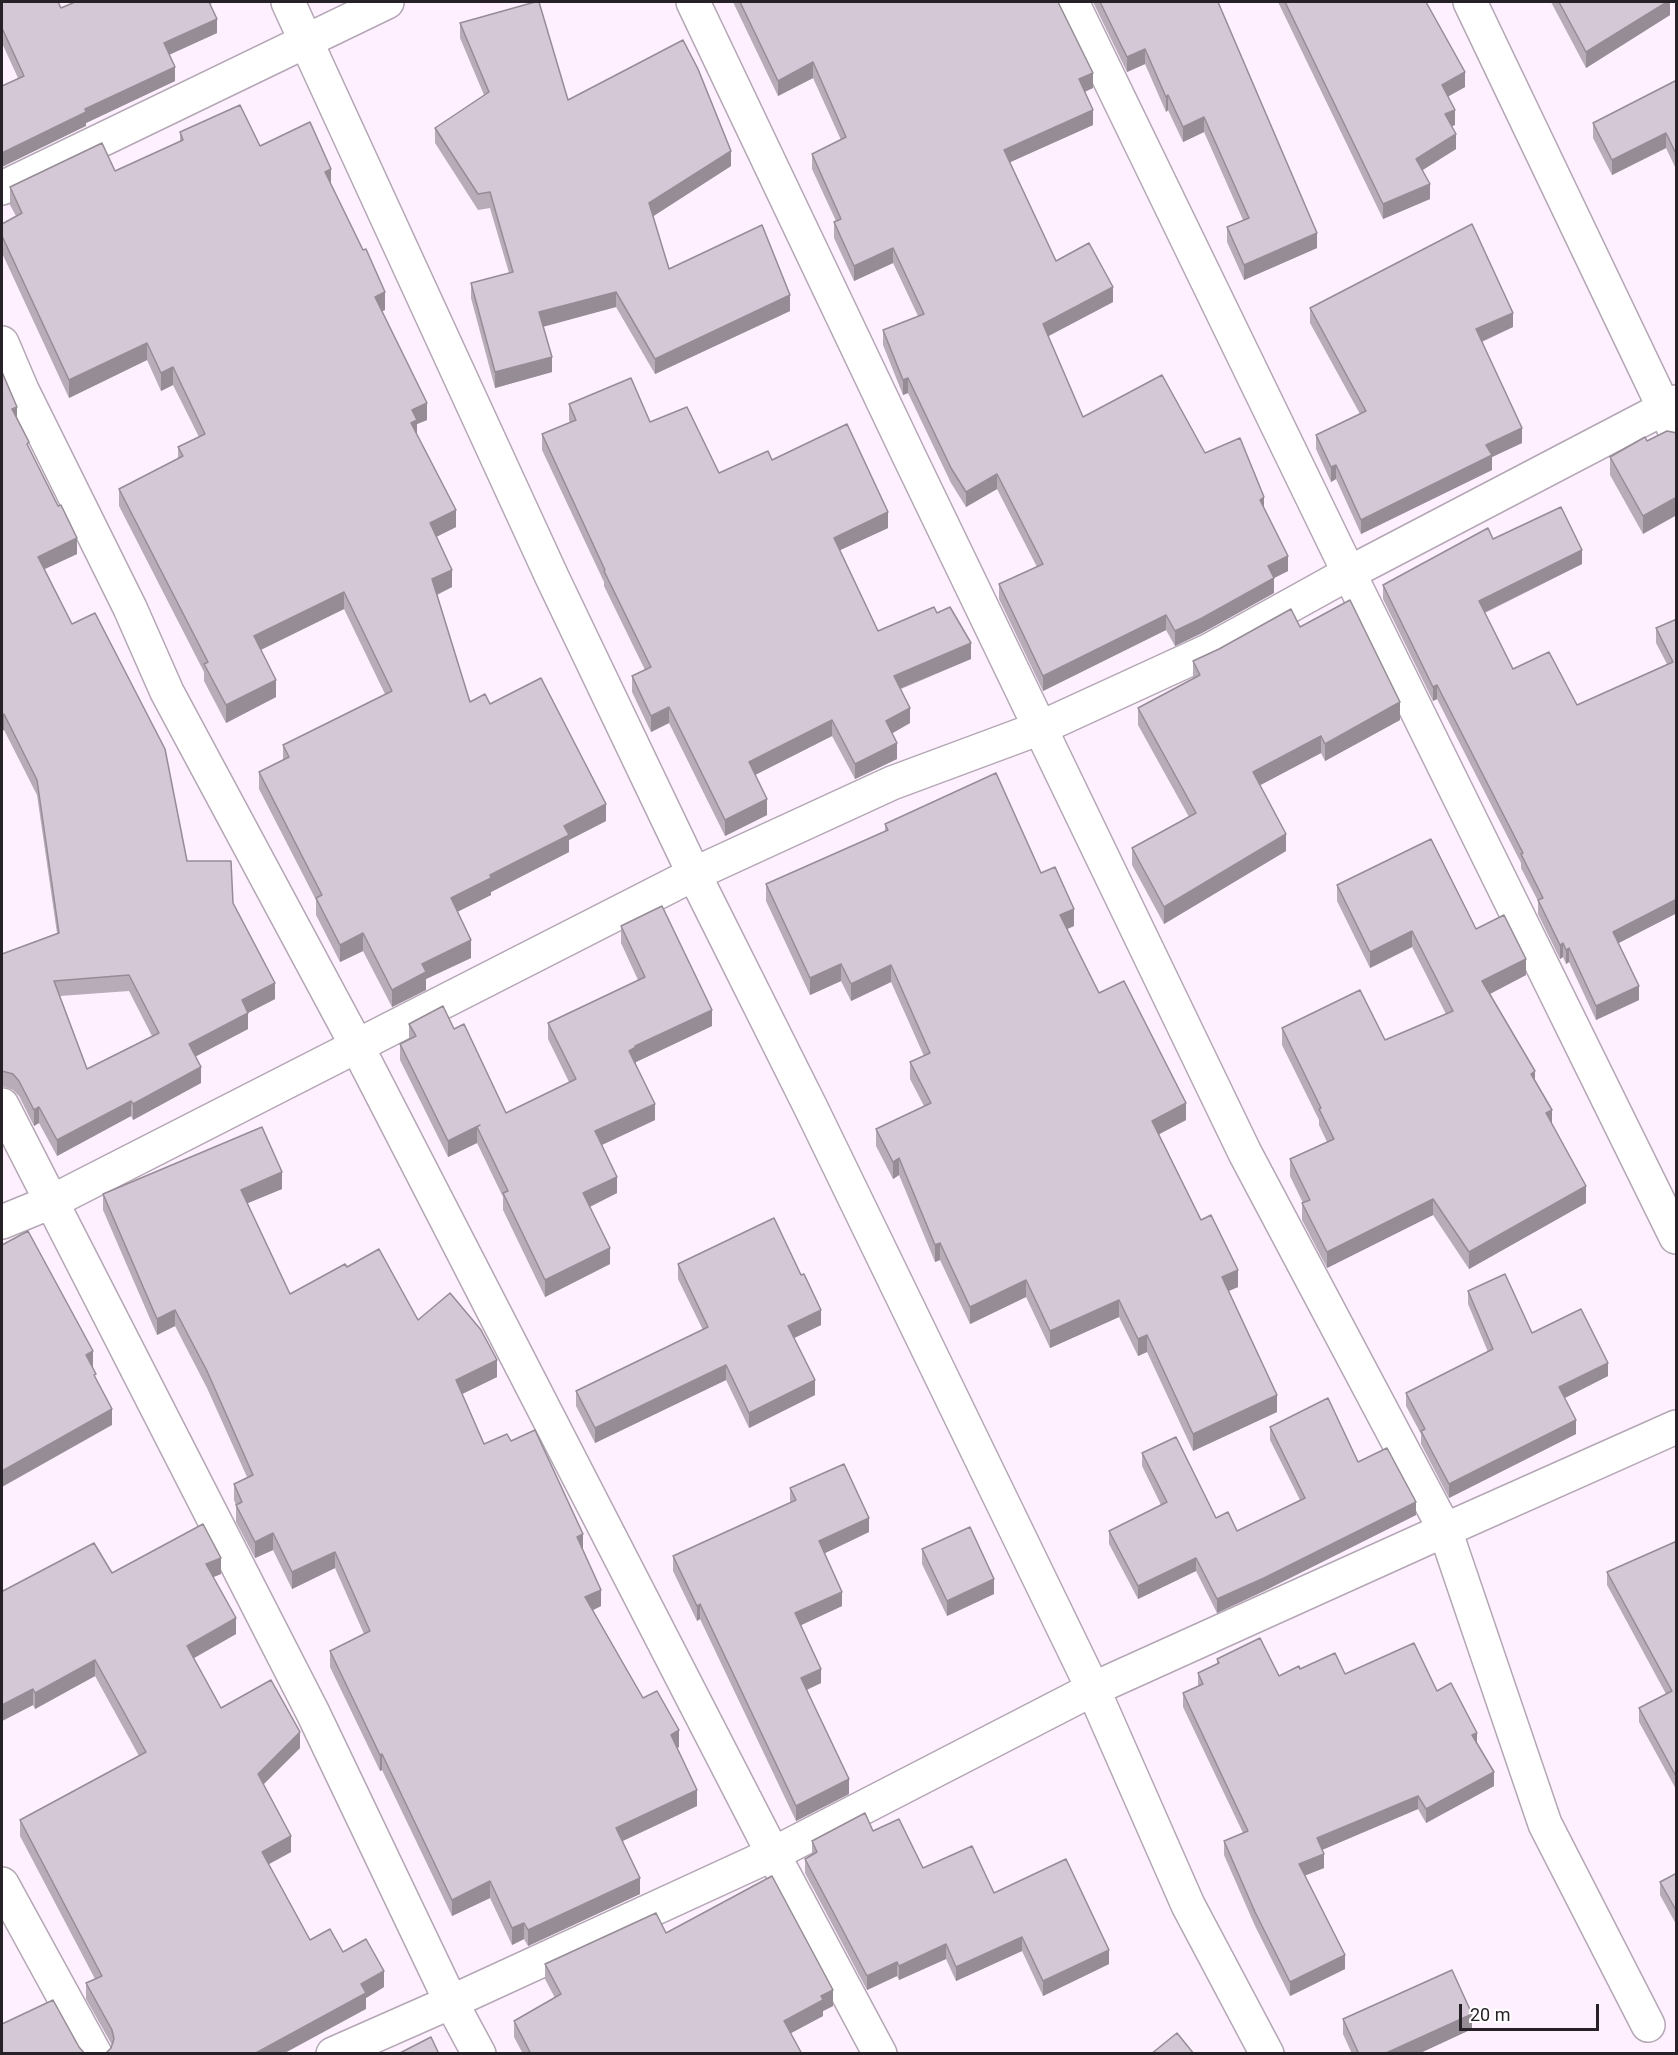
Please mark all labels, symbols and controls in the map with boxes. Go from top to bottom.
scale bar [1462,1992,1602,2030]
text: 20 m [1470,2004,1510,2025]

